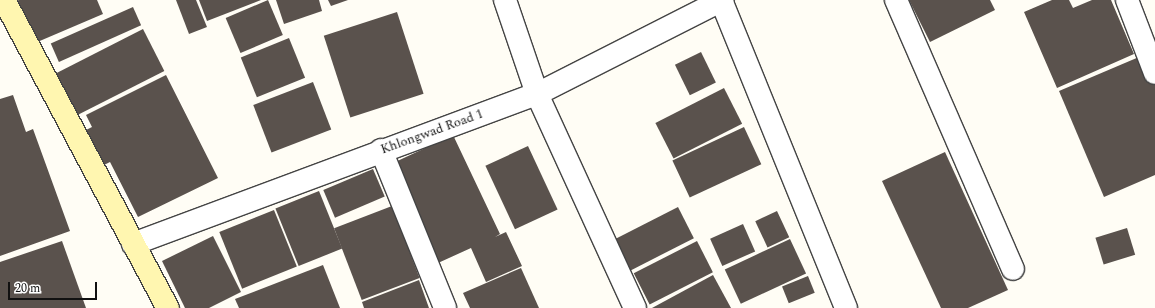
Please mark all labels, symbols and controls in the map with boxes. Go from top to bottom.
street label: Khlongwad Road 1 [379,106,485,158]
scale bar [10,274,99,300]
text: 20 m [15,279,40,298]

